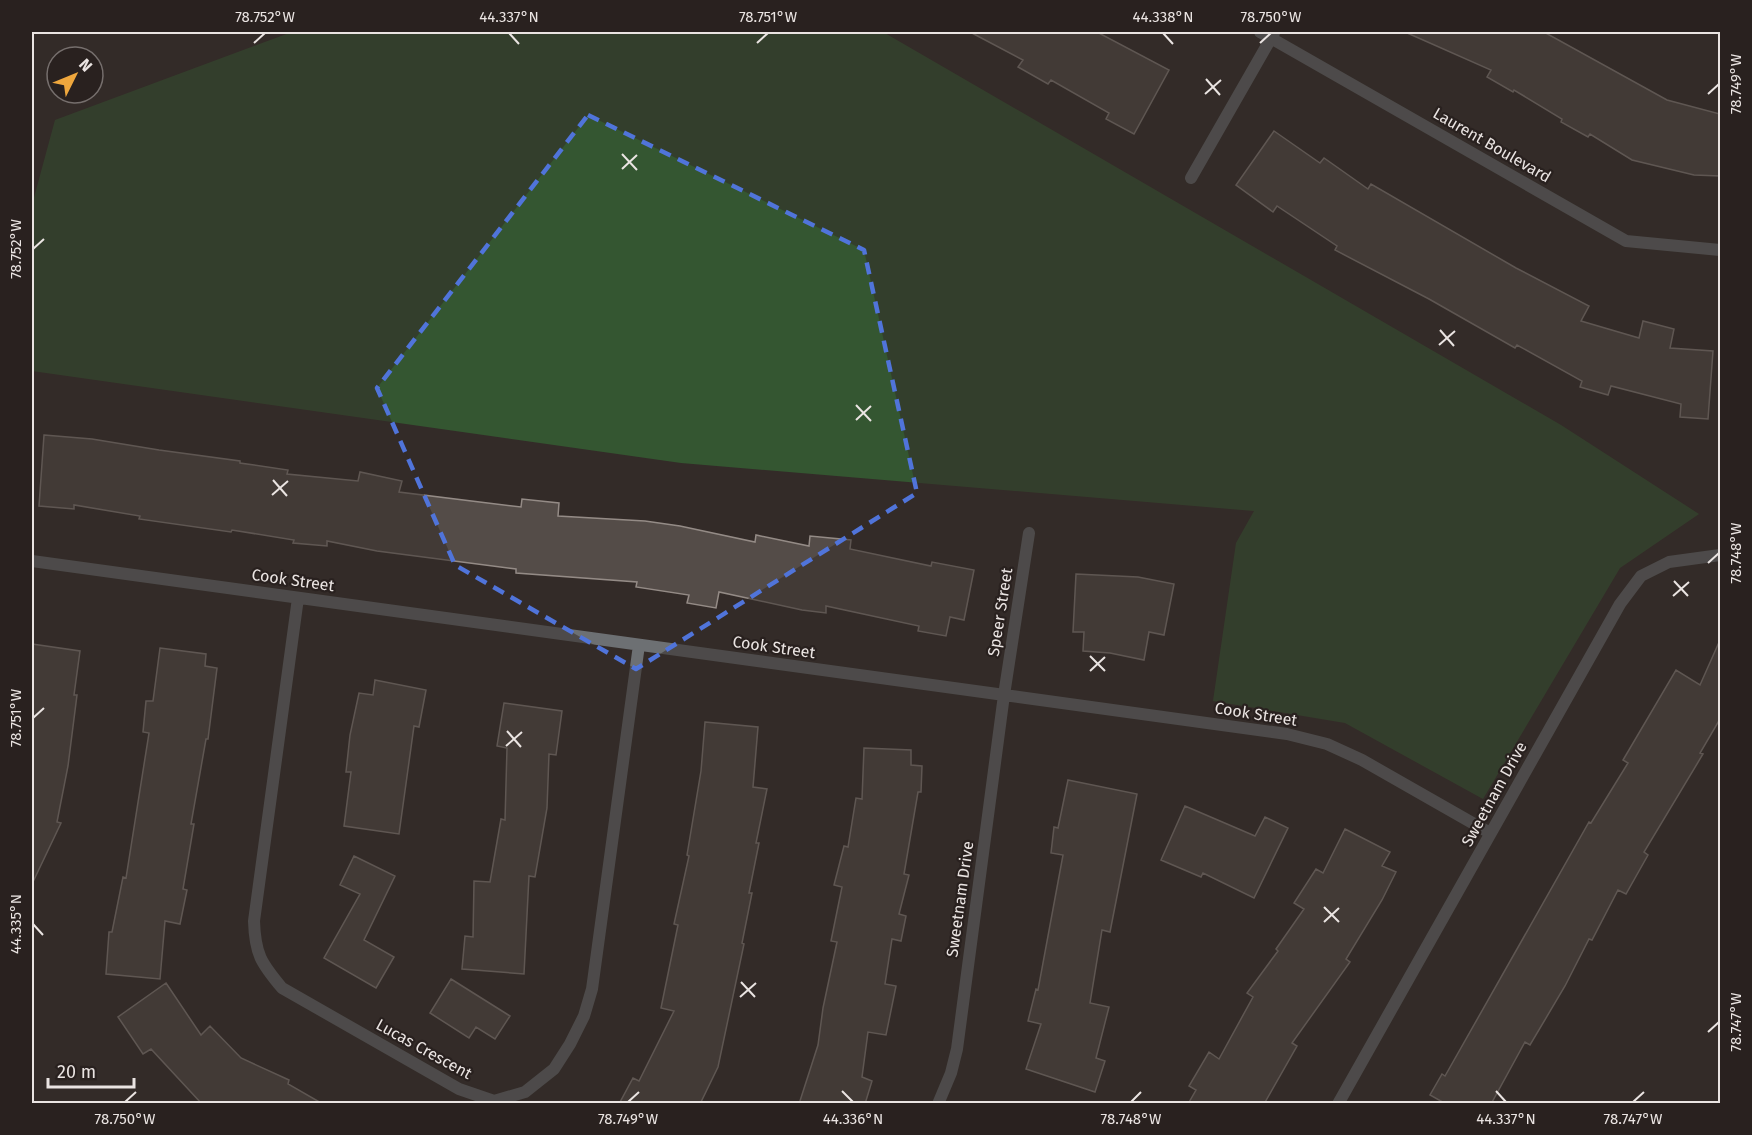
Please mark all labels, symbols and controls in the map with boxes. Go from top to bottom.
text: 78.752°W [235,8,295,26]
text: 44.337°N [479,8,539,26]
text: 78.751°W [739,8,798,26]
text: 44.338°N [1132,8,1194,26]
text: 78.750°W [1241,8,1302,26]
north arrow [45,45,105,105]
text: 78.749°W [1727,53,1745,114]
text: N [75,55,96,75]
street label: Laurent Boulevard [1430,104,1554,186]
text: 78.752°W [7,219,25,279]
text: 78.748°W [1727,522,1745,583]
street label: Cook Street [250,565,336,595]
street label: Speer Street [984,566,1016,658]
street label: Cook Street [731,632,817,662]
text: 78.751°W [7,688,25,747]
street label: Cook Street [1213,698,1299,730]
street label: Sweetnam Drive [1457,738,1531,850]
street label: Sweetnam Drive [942,840,978,958]
text: 44.335°N [7,894,25,954]
text: 78.747°W [1727,992,1745,1051]
street label: Lucas Crescent [373,1015,475,1083]
scale bar [48,1051,134,1089]
text: 20 m [57,1061,96,1083]
text: 78.750°W [95,1110,156,1128]
text: 78.749°W [598,1110,659,1128]
text: 44.336°N [823,1110,883,1128]
text: 78.748°W [1101,1110,1162,1128]
text: 44.337°N [1476,1110,1536,1128]
text: 78.747°W [1604,1110,1663,1128]

